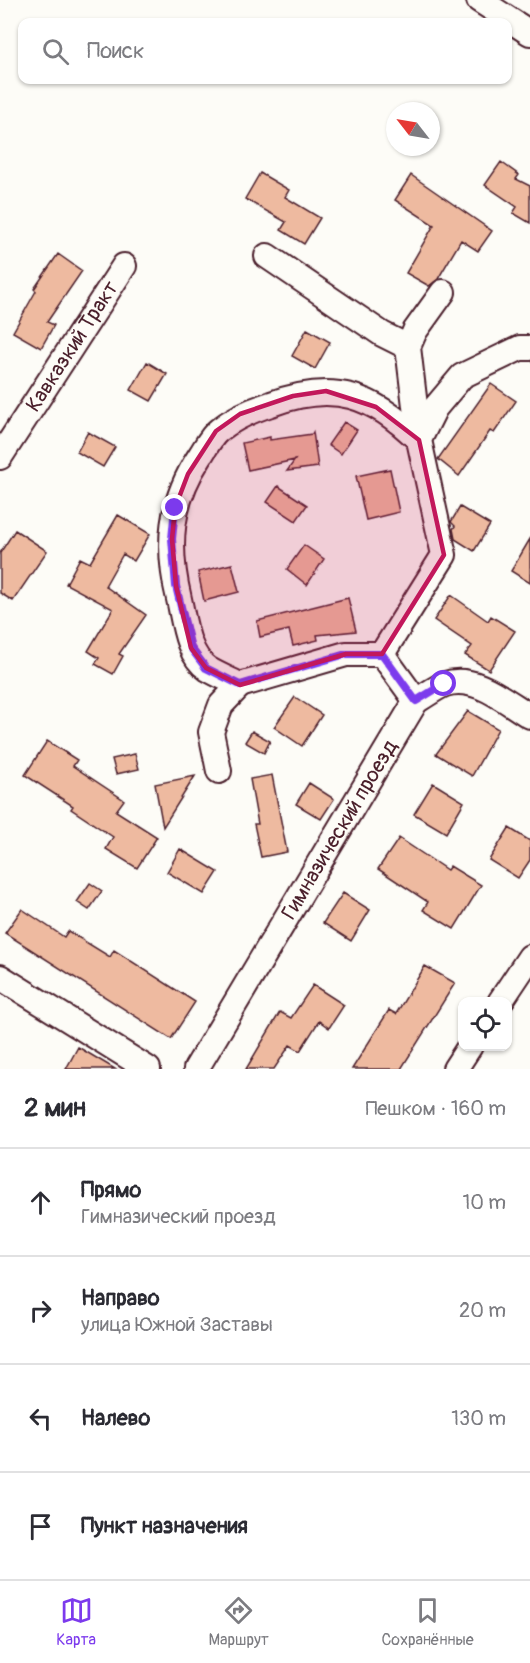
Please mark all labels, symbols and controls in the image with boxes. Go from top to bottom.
search box [18,18,512,84]
icon: search [39,35,72,68]
text: Поиск [87,37,144,65]
north arrow [386,102,440,156]
street label: Кавказкий Тракт [20,276,125,417]
route end [161,494,187,520]
route start [430,670,456,696]
street label: Гимназический проезд [276,735,404,924]
map controls [458,997,512,1051]
button: locate [458,997,512,1051]
text: 2 мин [24,1092,86,1124]
text: Пешком · 160 m [365,1096,506,1121]
text: Прямо [81,1176,141,1204]
icon: ahead [24,1186,57,1219]
text: 10 m [462,1190,506,1215]
text: Гимназический проезд [81,1204,276,1229]
text: Направо [81,1284,160,1312]
icon: right [24,1294,57,1327]
text: 20 m [459,1298,506,1323]
text: улица Южной Заставы [81,1312,273,1337]
icon: left [24,1402,57,1435]
text: Налево [81,1404,150,1432]
text: 130 m [451,1406,506,1431]
icon: arrive [24,1510,57,1543]
text: Пункт назначения [81,1512,248,1540]
tab: Карта [56,1594,96,1650]
tab: Маршрут [209,1594,269,1650]
tab: Сохранённые [381,1594,474,1650]

